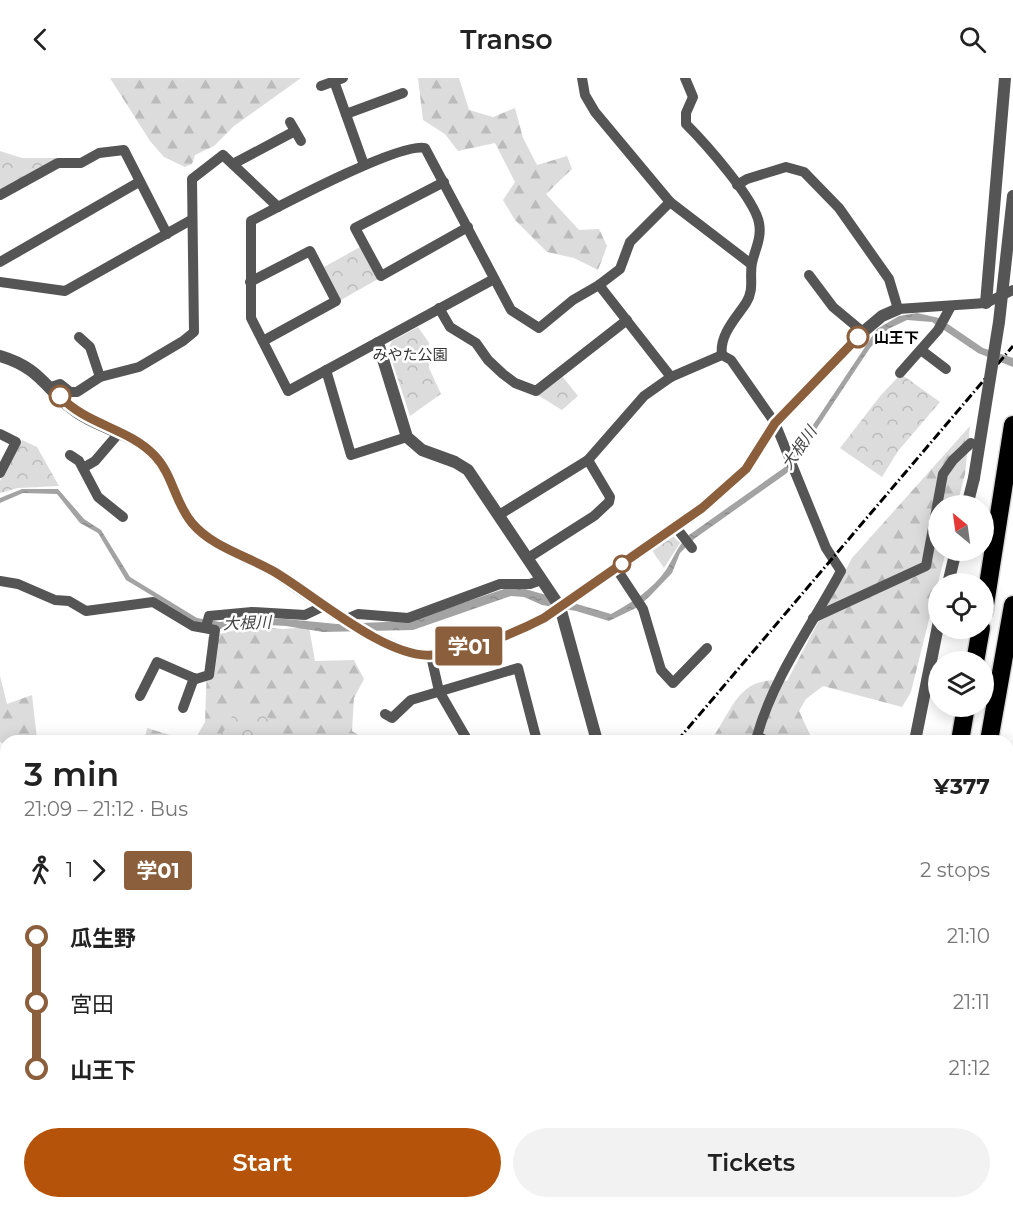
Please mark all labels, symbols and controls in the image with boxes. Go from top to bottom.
icon: back [24,23,57,56]
text: Transo [460,23,553,56]
icon: search [956,23,989,56]
marker: 山王下 [847,326,869,348]
place label: 山王下 [874,328,919,347]
park label: みやた公園 [372,345,448,364]
unlabelled marker [49,385,71,407]
water label: 大根川 [777,421,822,473]
north arrow [928,495,994,561]
map controls [928,495,994,717]
unlabelled marker [613,555,631,573]
button: locate [928,573,994,639]
water label: 大根川 [223,613,273,633]
line badge: 学01 [434,626,504,666]
text: 学01 [447,634,491,659]
button: layers [928,651,994,717]
text: 3 min [24,754,119,794]
text: ¥377 [933,773,990,800]
text: 21:09 – 21:12 · Bus [24,797,188,821]
icon: walk [24,854,57,887]
icon: forward [82,854,115,887]
text: 1 [66,858,73,882]
text: 学01 [136,858,180,883]
text: 2 stops [920,858,990,882]
text: 21:10 [947,924,990,948]
text: 瓜生野 [70,925,136,952]
text: 21:11 [953,990,990,1014]
text: 宮田 [70,991,114,1018]
text: 21:12 [949,1056,990,1080]
text: 山王下 [70,1057,136,1084]
button: Start [24,1128,501,1197]
button: Tickets [513,1128,990,1197]

